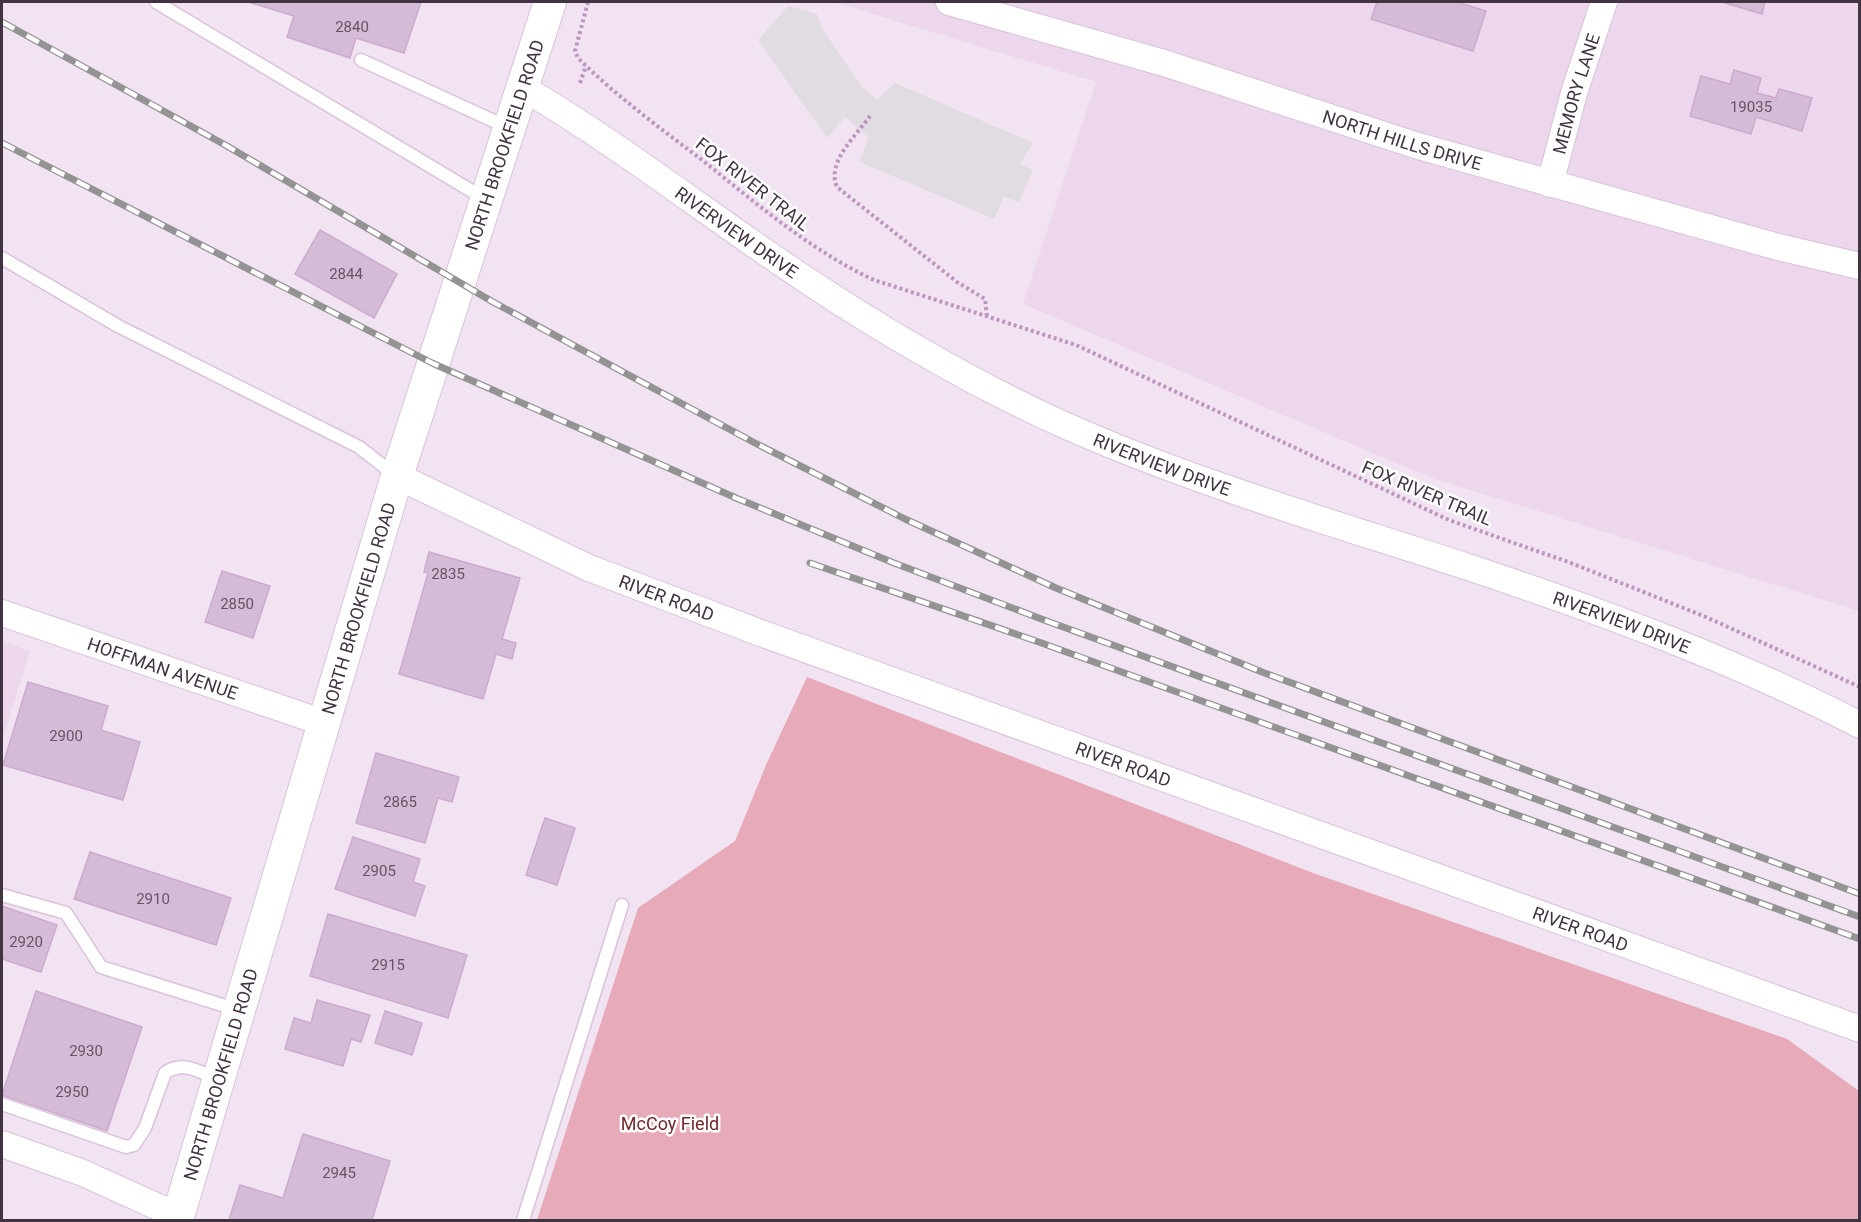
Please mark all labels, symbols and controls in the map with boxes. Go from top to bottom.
house number: 2840 [335,18,369,36]
street label: MEMORY LANE [1548,31,1603,156]
street label: NORTH BROOKFIELD ROAD [460,37,548,253]
house number: 19035 [1730,98,1772,116]
street label: NORTH HILLS DRIVE [1320,105,1484,174]
street label: FOX RIVER TRAIL [692,133,814,235]
street label: RIVERVIEW DRIVE [671,182,802,282]
house number: 2844 [329,265,363,283]
street label: RIVERVIEW DRIVE [1090,428,1234,499]
street label: FOX RIVER TRAIL [1359,456,1495,530]
street label: NORTH BROOKFIELD ROAD [317,500,399,717]
house number: 2835 [431,565,465,583]
street label: RIVER ROAD [616,570,717,625]
street label: RIVERVIEW DRIVE [1550,586,1694,657]
house number: 2850 [220,595,254,613]
street label: HOFFMAN AVENUE [85,633,241,703]
house number: 2900 [49,727,83,745]
street label: RIVER ROAD [1073,737,1174,791]
house number: 2865 [383,793,417,811]
house number: 2905 [362,862,396,880]
house number: 2910 [136,890,170,908]
street label: RIVER ROAD [1530,902,1631,955]
house number: 2920 [9,933,43,951]
house number: 2915 [371,956,405,974]
street label: NORTH BROOKFIELD ROAD [179,966,261,1183]
house number: 2930 [69,1042,103,1060]
house number: 2950 [55,1083,89,1101]
park label: McCoy Field [621,1113,719,1134]
house number: 2945 [322,1164,356,1182]

